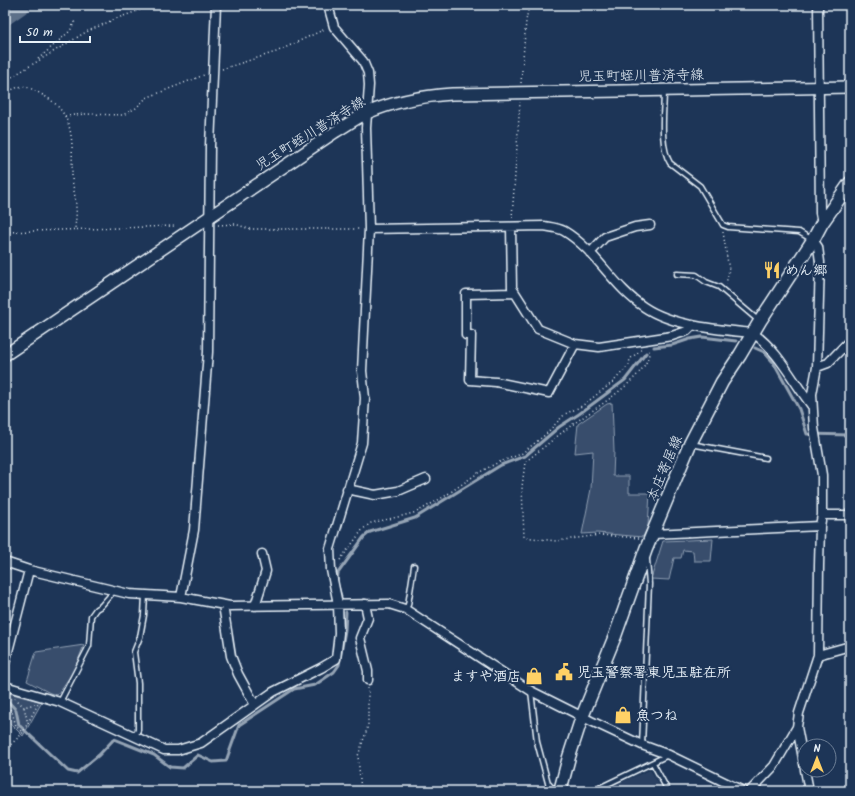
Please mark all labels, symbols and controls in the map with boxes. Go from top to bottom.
scale bar [20,18,90,44]
text: 50 m [26,23,53,42]
street label: 児玉町蛭川普済寺線 [578,64,704,88]
street label: 児玉町蛭川普済寺線 [251,91,370,177]
restaurant icon: めん郷 [762,260,782,280]
place label: めん郷 [785,260,827,282]
street label: 本庄寄居線 [641,432,689,505]
public building icon: 児玉警察署東児玉駐在所 [554,662,574,682]
place label: 児玉警察署東児玉駐在所 [577,662,731,684]
place label: ますや酒店 [451,666,521,688]
shop icon: ますや酒店 [524,666,544,686]
shop icon: 魚つね [613,705,633,725]
place label: 魚つね [636,705,678,727]
north arrow [797,738,837,778]
text: N [814,740,821,758]

